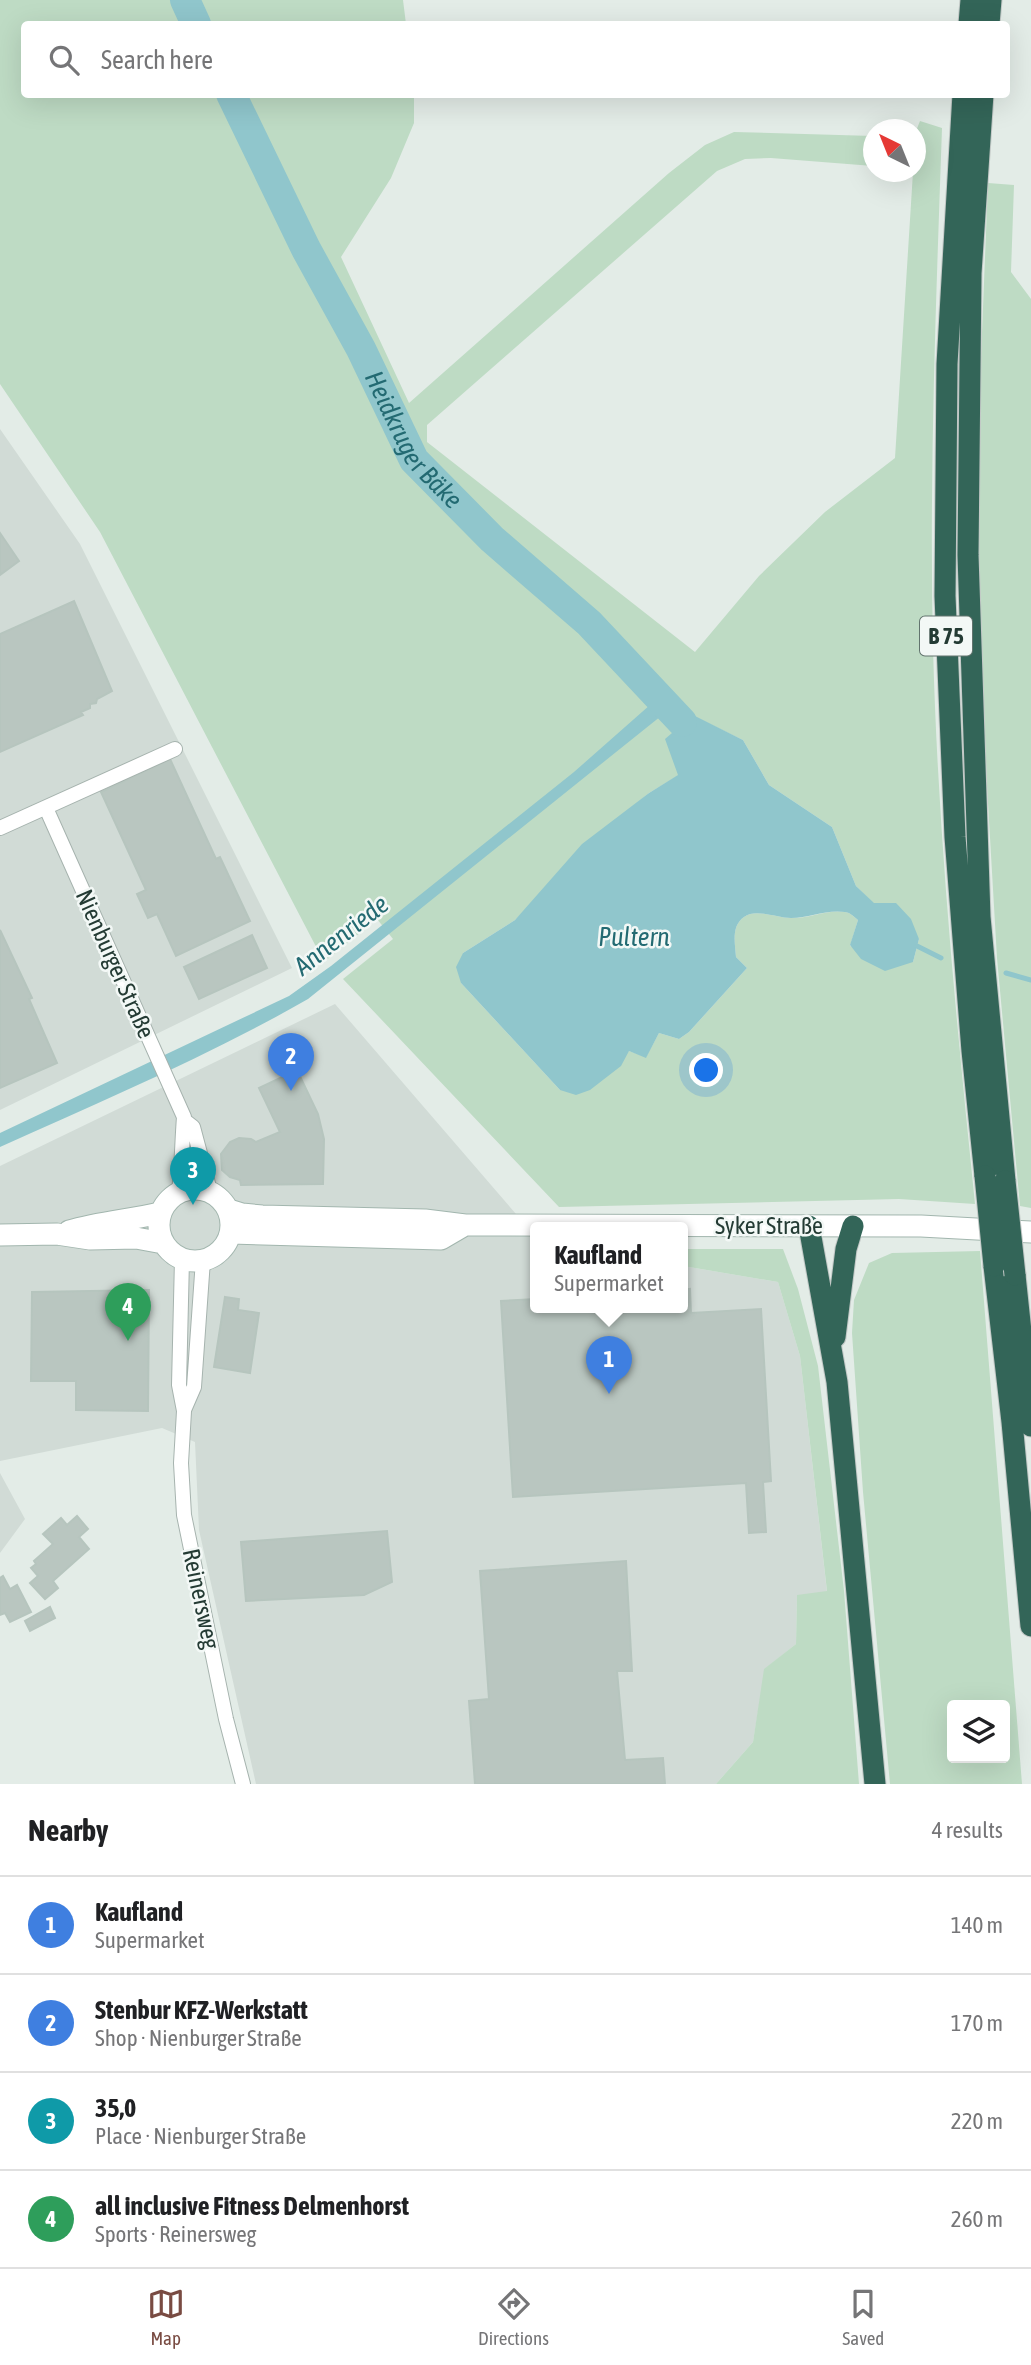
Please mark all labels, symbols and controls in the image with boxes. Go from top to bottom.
search box [21,21,1010,98]
icon: search [45,41,83,79]
text: Search here [101,45,213,75]
north arrow [863,119,926,182]
water label: Heidkruger Bäke [359,366,468,515]
road number: B 75 [920,616,972,656]
street label: Nienburger Straße [71,885,160,1042]
water label: Annenriede [287,889,394,982]
water label: Pultern [598,922,670,952]
pin: 2 [268,1033,314,1091]
your location [689,1053,723,1087]
pin: 3 [170,1147,216,1205]
street label: Syker Straße [715,1212,823,1239]
popup [530,1222,688,1313]
text: Kaufland [554,1240,642,1270]
text: Supermarket [554,1270,664,1296]
pin: 4 [105,1283,151,1341]
pin: 1 [586,1336,632,1394]
street label: Reinersweg [178,1546,225,1652]
map controls [947,1700,1010,1763]
button: layers [947,1700,1010,1763]
text: Nearby [28,1813,108,1847]
text: 4 results [932,1817,1003,1843]
text: Kaufland [95,1897,183,1927]
text: 1 [46,1912,56,1938]
text: 140 m [951,1912,1003,1938]
text: Supermarket [95,1927,205,1953]
text: Stenbur KFZ-Werkstatt [95,1995,308,2025]
text: 2 [46,2010,56,2036]
text: 170 m [951,2010,1003,2036]
text: Shop · Nienburger Straße [95,2025,302,2051]
text: 35,0 [95,2093,136,2123]
text: 3 [46,2108,56,2134]
text: 220 m [951,2108,1003,2134]
text: Place · Nienburger Straße [95,2123,306,2149]
text: all inclusive Fitness Delmenhorst [95,2191,409,2221]
text: 4 [46,2206,56,2232]
text: 260 m [951,2206,1003,2232]
text: Sports · Reinersweg [95,2221,256,2247]
tab: Map [147,2285,185,2349]
tab: Directions [478,2285,549,2349]
tab: Saved [842,2285,884,2349]

